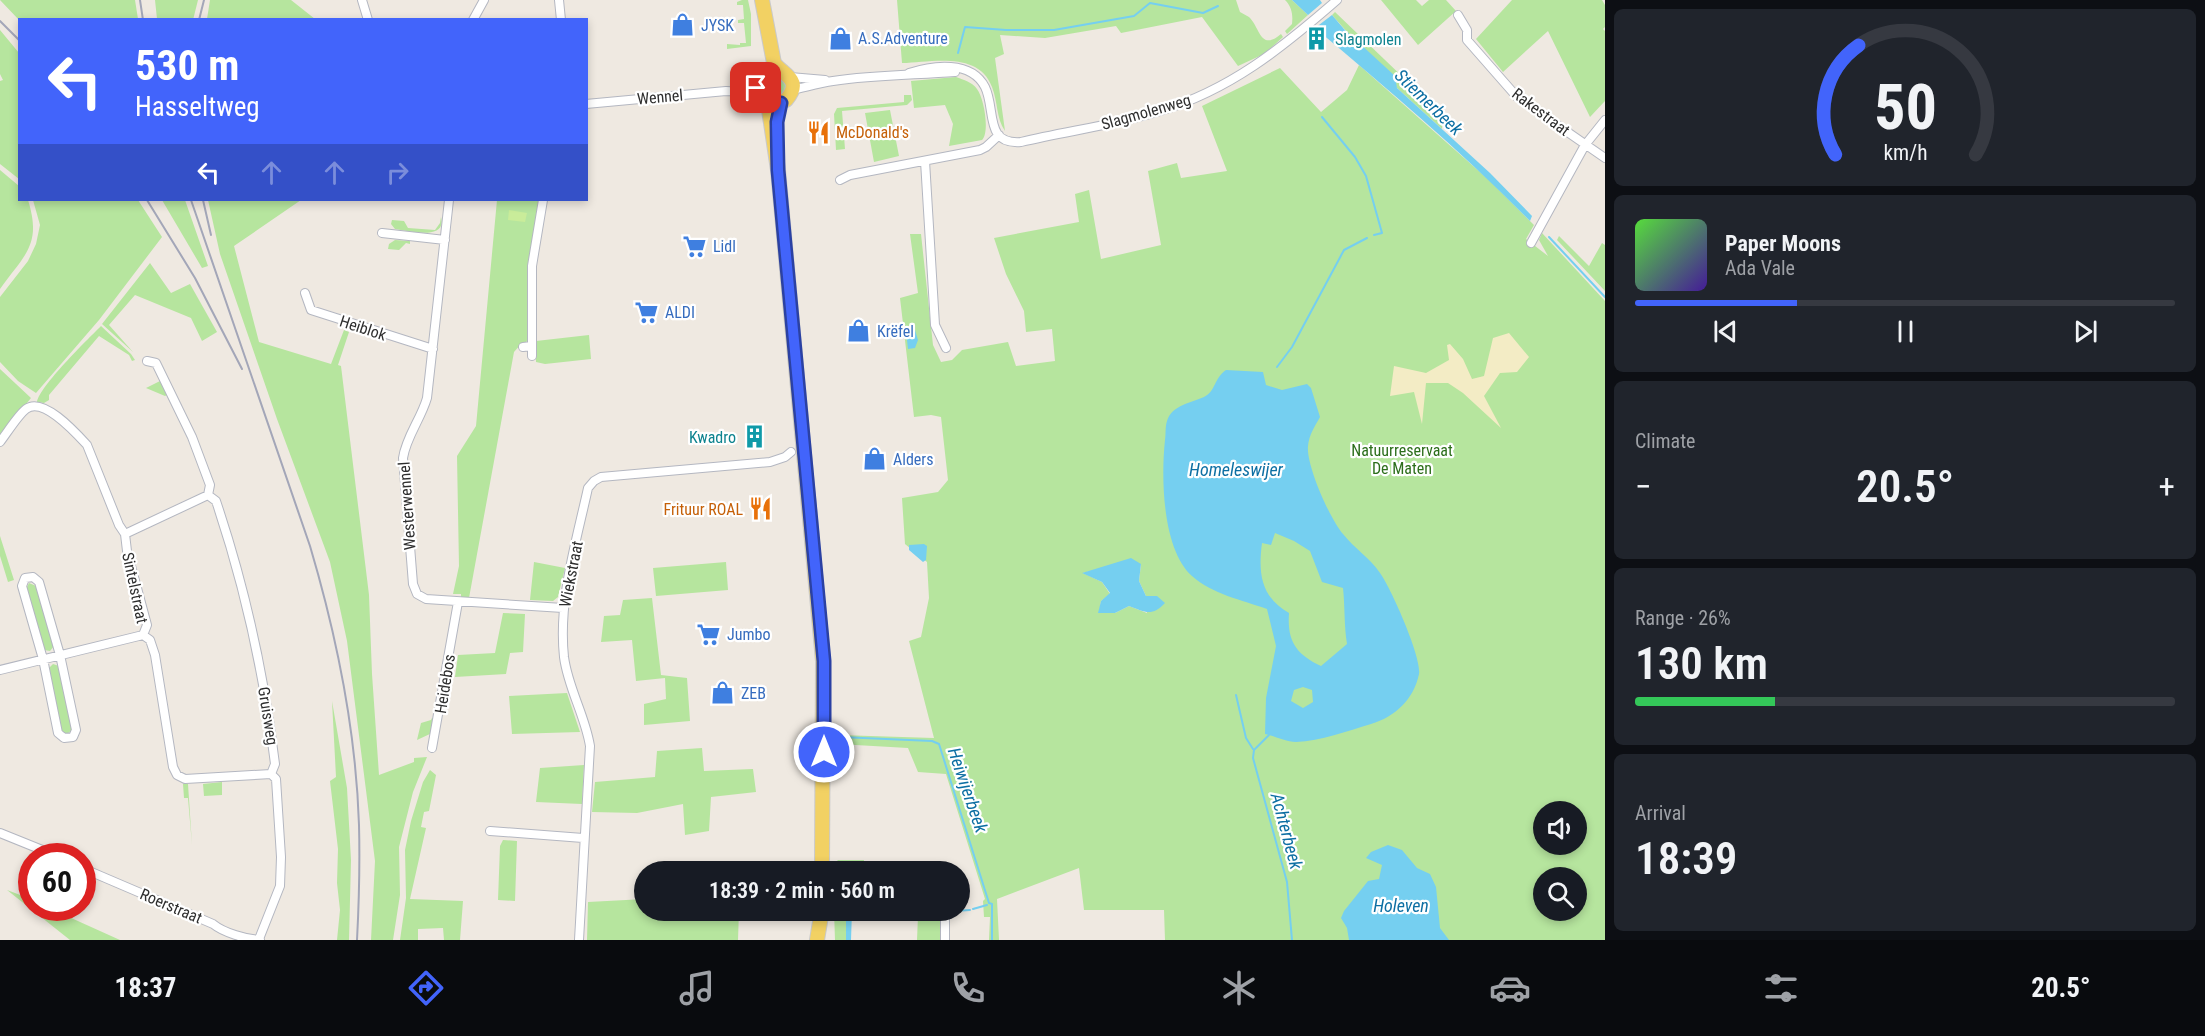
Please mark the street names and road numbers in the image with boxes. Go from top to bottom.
street label: Rakestraat [1508,84,1574,140]
street label: Wennel [636,86,684,108]
street label: Slagmolenweg [1099,90,1193,134]
street label: Heiblok [337,312,389,345]
street label: Westerwennel [394,461,420,551]
street label: Wiekstraat [555,539,587,609]
street label: Sintelstraat [118,551,152,626]
street label: Heidebos [431,653,459,715]
street label: Gruisweg [254,685,282,747]
street label: Roerstraat [137,884,205,928]

